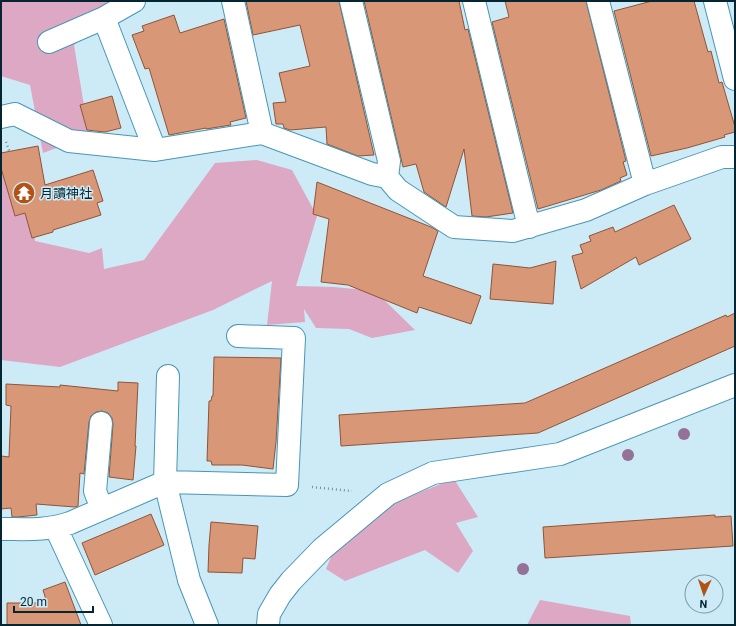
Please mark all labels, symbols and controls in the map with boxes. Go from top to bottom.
temple icon: 月讀神社 [11,180,37,206]
place label: 月讀神社 [40,186,92,201]
north arrow [684,574,724,614]
scale bar [14,588,93,614]
text: 20 m [20,595,47,609]
text: N [699,597,708,610]

